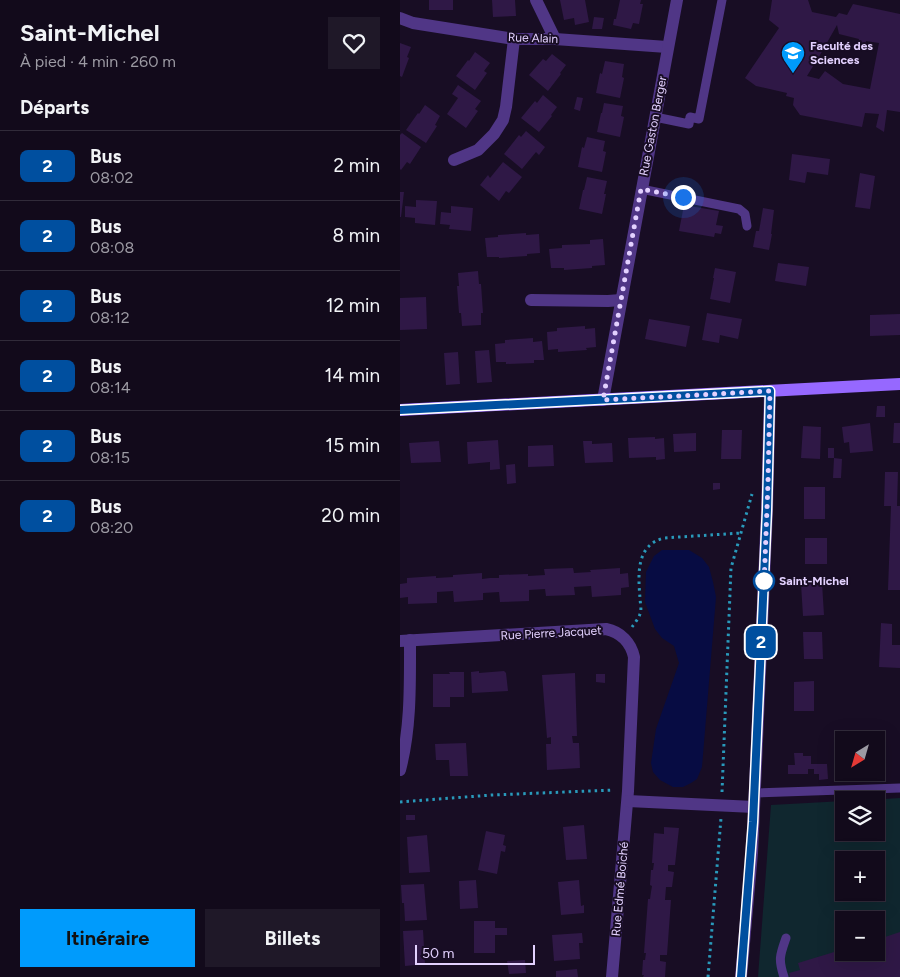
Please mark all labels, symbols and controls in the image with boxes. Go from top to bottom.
button: heart [328,17,380,69]
text: Saint-Michel [20,18,160,47]
street label: Rue Alain [508,30,559,46]
place label: Faculté des Sciences [810,39,873,67]
school or university icon: Faculté des Sciences [780,40,806,74]
text: À pied · 4 min · 260 m [20,52,176,71]
street label: Rue Gaston Berger [636,75,670,177]
text: Départs [20,96,89,119]
text: Bus [90,145,121,168]
text: 2 min [334,154,380,177]
text: 2 [42,155,53,177]
text: 08:02 [90,168,133,187]
your location [671,185,696,210]
text: Bus [90,215,121,238]
text: 8 min [332,224,380,247]
text: 2 [42,225,53,247]
text: 08:08 [90,238,134,257]
text: Bus [90,285,121,308]
text: 12 min [326,294,380,317]
text: 2 [42,295,53,317]
text: 08:12 [90,308,130,327]
text: Bus [90,355,121,378]
text: 14 min [324,364,380,387]
text: 2 [42,365,53,387]
text: 08:14 [90,378,131,397]
text: Bus [90,425,121,448]
text: 15 min [325,434,380,457]
text: 2 [42,435,53,457]
text: 08:15 [90,448,130,467]
text: Bus [90,495,121,518]
text: 20 min [321,504,380,527]
text: 2 [42,505,53,527]
text: 08:20 [90,518,133,537]
marker: Saint-Michel [753,570,775,592]
place label: Saint-Michel [779,574,849,588]
street label: Rue Pierre Jacquet [500,623,602,643]
line badge: 2 [745,626,777,658]
text: 2 [756,631,766,653]
north arrow [835,731,885,781]
map controls [835,731,885,961]
button: layers [835,791,885,841]
street label: Rue Edmé Boiché [609,841,631,937]
button: + [835,851,885,901]
button: Itinéraire [20,909,195,967]
button: Billets [205,909,380,967]
button: − [835,911,885,961]
scale bar [415,942,535,965]
text: 50 m [422,945,454,962]

